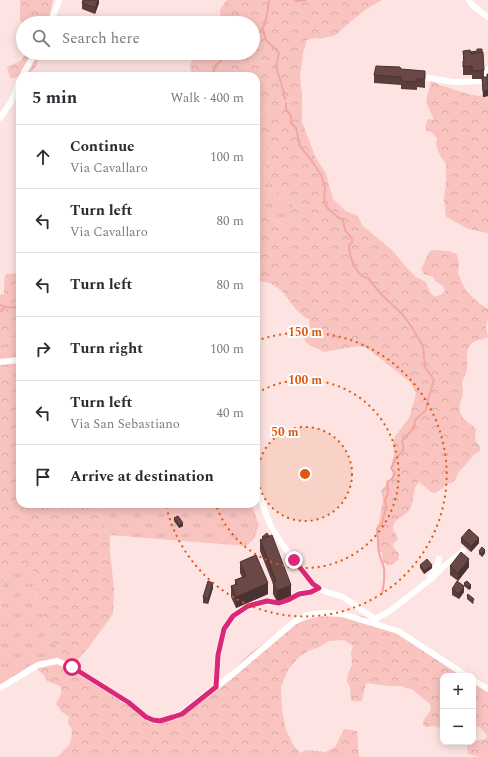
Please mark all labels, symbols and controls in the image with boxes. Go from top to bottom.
search box [16,16,260,60]
icon: search [30,27,52,49]
text: Search here [62,27,140,50]
text: 5 min [32,85,77,111]
text: Walk · 400 m [170,88,244,108]
text: Continue [70,135,135,158]
icon: ahead [32,146,54,168]
text: 100 m [210,147,244,167]
text: Via Cavallaro [70,158,148,178]
text: Turn left [70,199,132,222]
icon: left [32,210,54,232]
text: 80 m [217,211,244,231]
text: Via Cavallaro [70,222,148,242]
text: Turn left [70,273,132,296]
icon: left [32,274,54,296]
text: 80 m [217,275,244,295]
text: 150 m [288,323,322,342]
text: Turn right [70,337,143,360]
icon: right [32,338,54,360]
text: 100 m [210,339,244,359]
text: 100 m [288,371,322,390]
text: Turn left [70,391,132,414]
icon: left [32,402,54,424]
text: 40 m [217,403,244,423]
text: Via San Sebastiano [70,414,180,434]
text: 50 m [271,423,299,442]
text: Arrive at destination [70,465,214,488]
icon: arrive [32,466,54,488]
centre of rings [298,467,312,481]
route end [285,551,303,569]
route start [63,658,81,676]
map controls [440,673,476,745]
button: + [440,673,476,709]
button: − [440,709,476,745]

